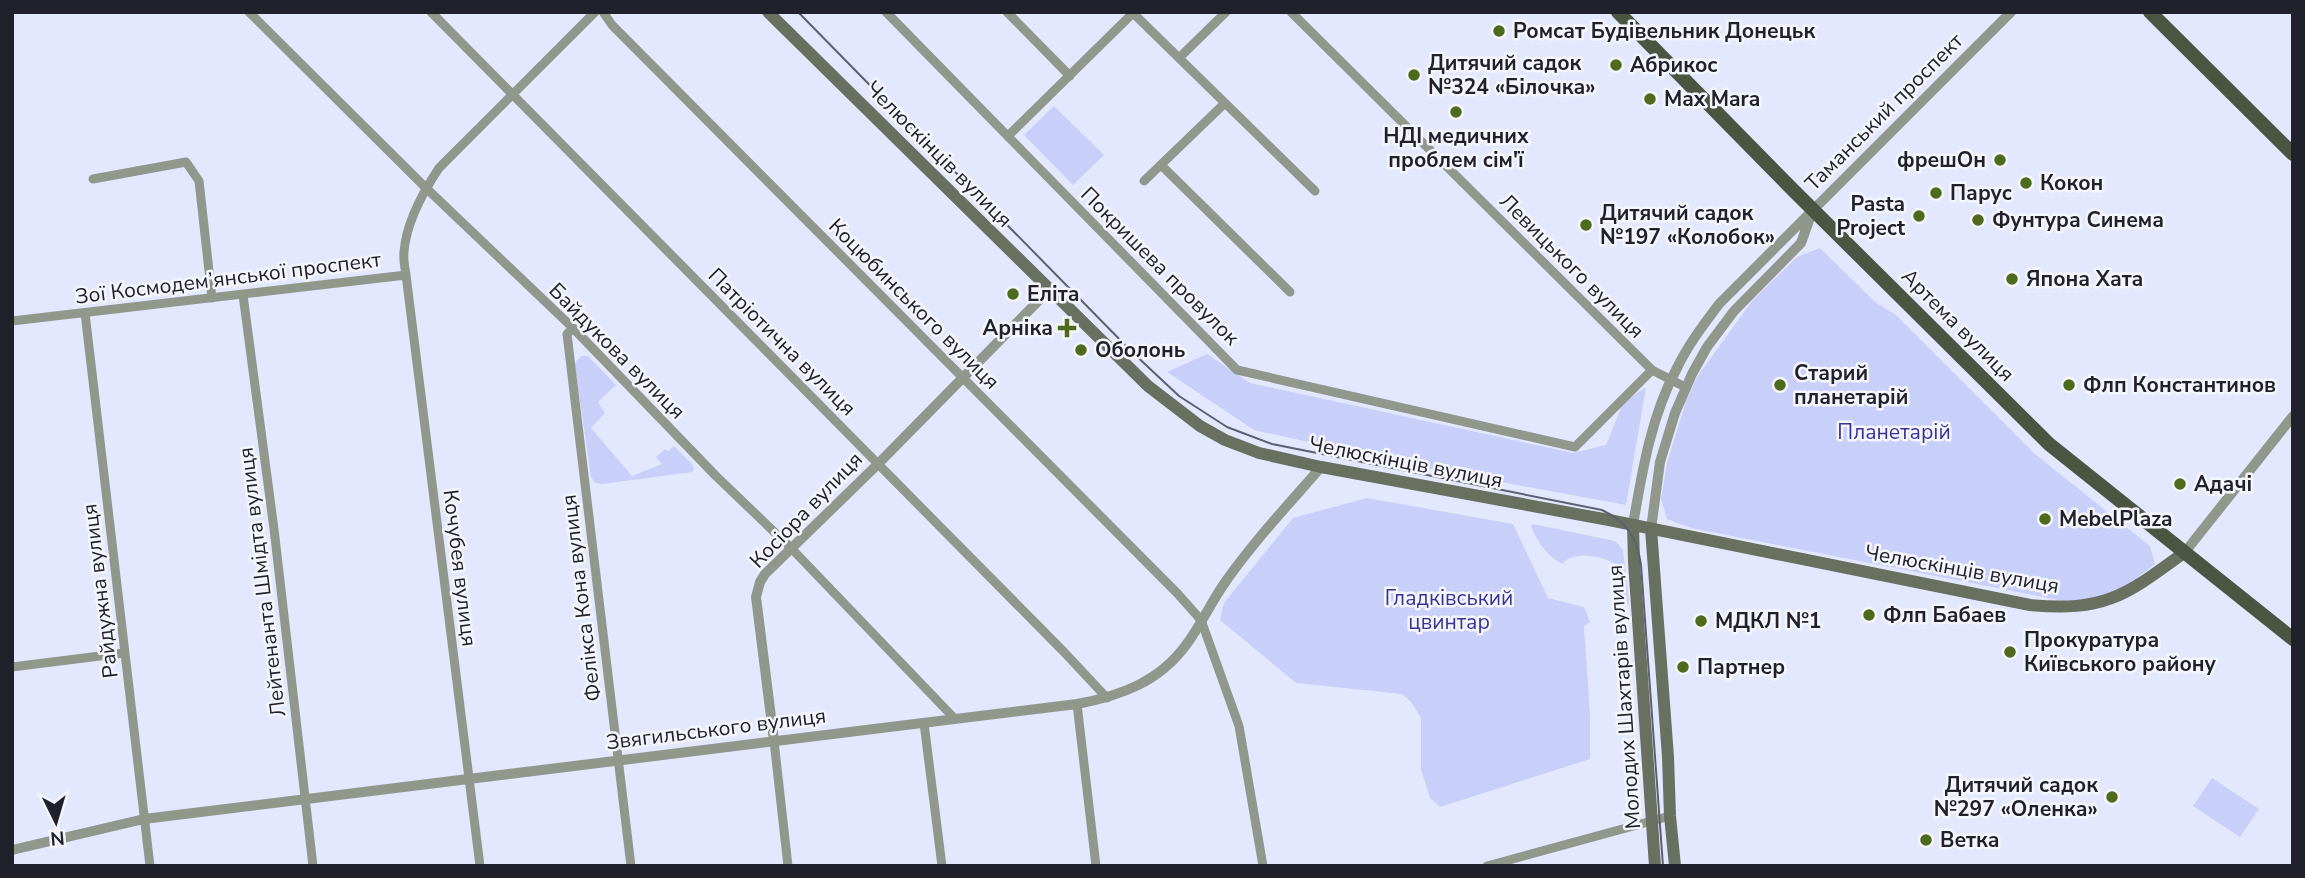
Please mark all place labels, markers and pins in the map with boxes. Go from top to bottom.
place label: Ромсат Будівельник Донецьк [1513,17,1815,45]
marker: Ромсат Будівельник Донецьк [1491,23,1507,39]
place label: Дитячий садок №324 «Білочка» [1428,49,1596,101]
place label: Абрикос [1630,51,1718,79]
marker: Абрикос [1608,57,1624,73]
marker: Дитячий садок №324 «Білочка» [1406,67,1422,83]
place label: Max Mara [1664,85,1760,113]
marker: Max Mara [1642,91,1658,107]
marker: НДІ медичних проблем сім'ї [1448,104,1464,120]
place label: НДІ медичних проблем сім'ї [1383,122,1529,174]
place label: фрешОн [1897,146,1986,174]
marker: фрешОн [1992,152,2008,168]
place label: Кокон [2040,169,2103,197]
marker: Кокон [2018,175,2034,191]
place label: Парус [1950,179,2012,207]
marker: Парус [1928,185,1944,201]
place label: Pasta Project [1837,190,1906,242]
place label: Дитячий садок №197 «Колобок» [1600,199,1775,251]
place label: Фунтура Синема [1992,206,2164,234]
marker: Pasta Project [1911,208,1927,224]
marker: Фунтура Синема [1970,212,1986,228]
marker: Дитячий садок №197 «Колобок» [1578,217,1594,233]
place label: Япона Хата [2026,265,2143,293]
marker: Япона Хата [2004,271,2020,287]
place label: Еліта [1027,280,1079,308]
marker: Еліта [1005,286,1021,302]
place label: Арніка [983,314,1053,342]
marker: Арніка [1059,320,1075,336]
place label: Оболонь [1095,336,1185,364]
marker: Оболонь [1073,342,1089,358]
place label: Старий планетарій [1794,359,1908,411]
place label: Флп Константинов [2083,371,2276,399]
marker: Старий планетарій [1772,377,1788,393]
marker: Флп Константинов [2061,377,2077,393]
place label: Адачі [2194,470,2252,498]
marker: Адачі [2172,476,2188,492]
place label: MebelPlaza [2059,505,2173,533]
marker: MebelPlaza [2037,511,2053,527]
place label: Флп Бабаев [1883,601,2006,629]
place label: МДКЛ №1 [1715,607,1821,635]
marker: Флп Бабаев [1861,607,1877,623]
marker: МДКЛ №1 [1693,613,1709,629]
place label: Прокуратура Київського району [2024,626,2217,678]
marker: Прокуратура Київського району [2002,644,2018,660]
place label: Партнер [1697,653,1785,681]
marker: Партнер [1675,659,1691,675]
place label: Дитячий садок №297 «Оленка» [1934,771,2098,823]
marker: Дитячий садок №297 «Оленка» [2104,789,2120,805]
place label: Ветка [1940,826,2000,854]
marker: Ветка [1918,832,1934,848]

